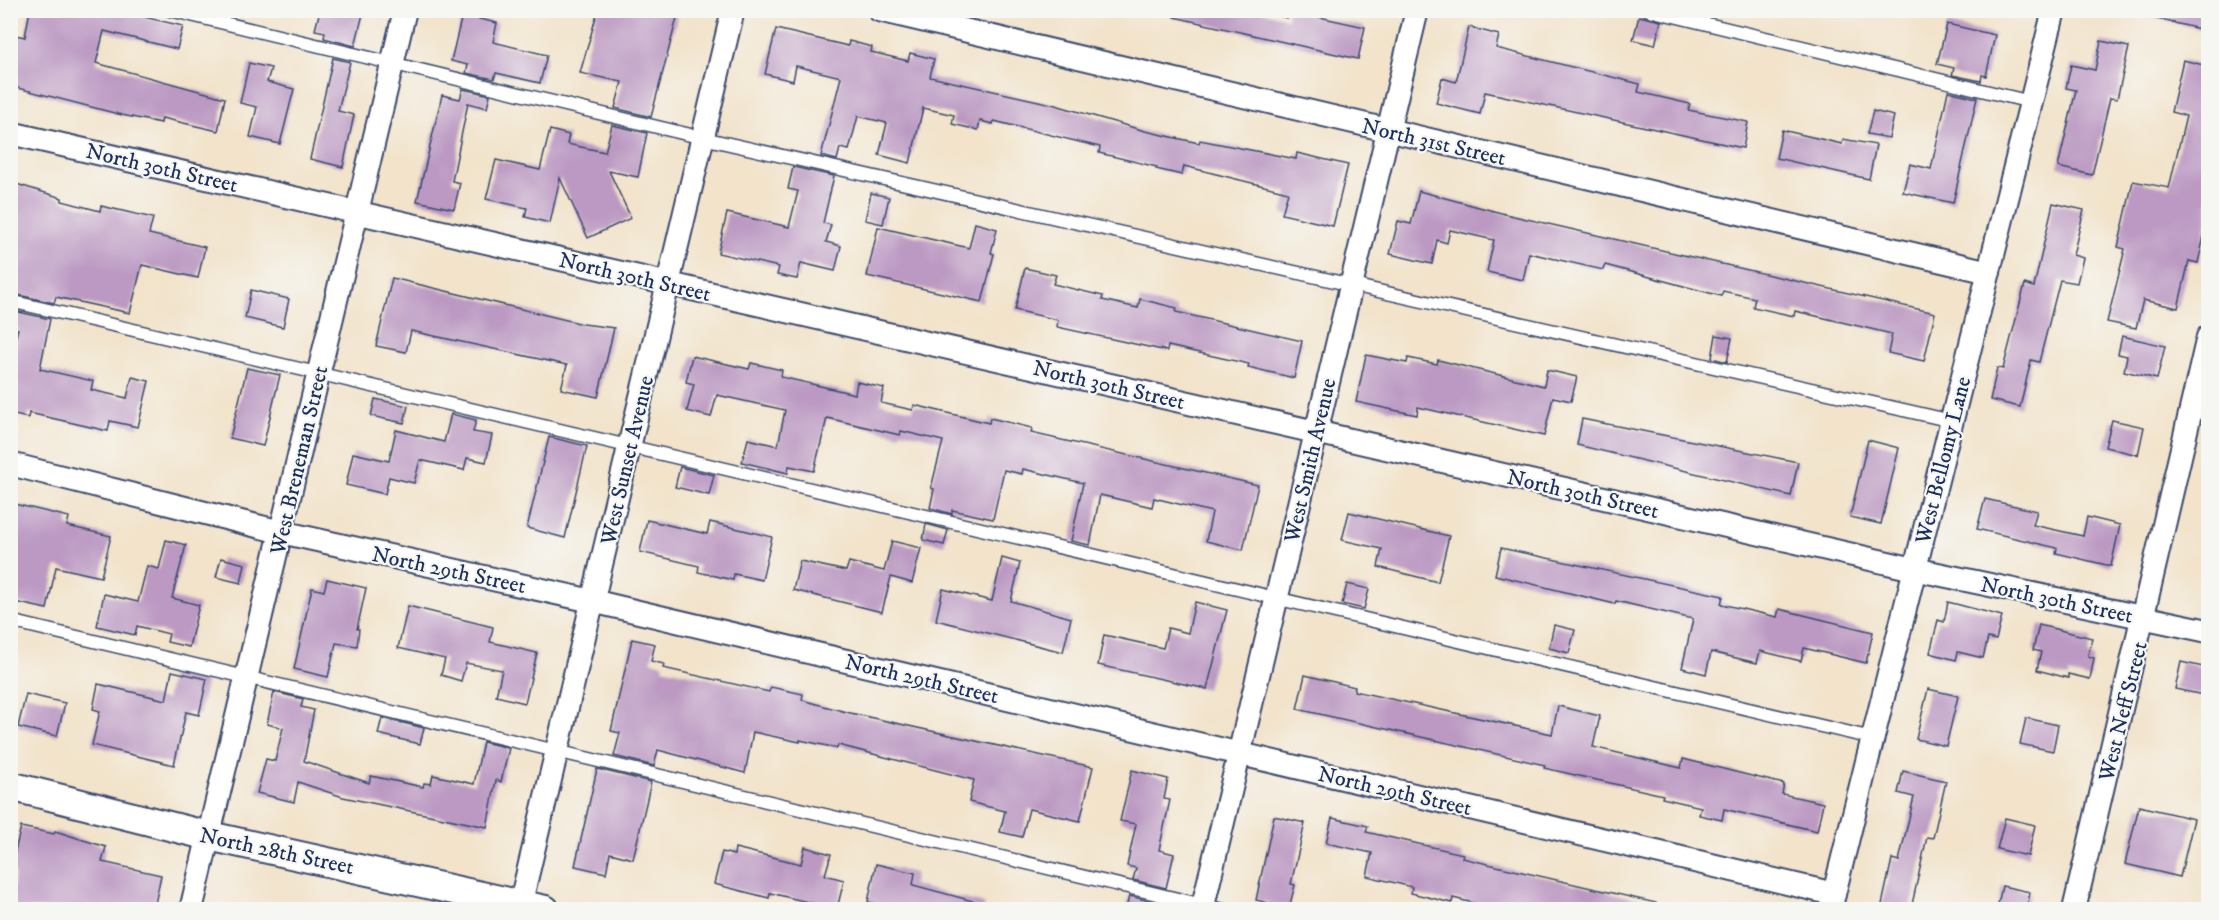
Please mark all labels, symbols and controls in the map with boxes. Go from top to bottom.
street label: North 31st Street [1359,113,1508,172]
street label: North 30th Street [83,138,240,199]
street label: North 30th Street [556,247,713,308]
street label: North 30th Street [1030,355,1187,416]
street label: West Breneman Street [264,363,334,558]
street label: West Sunset Avenue [595,373,660,548]
street label: West Bellomy Lane [1909,374,1977,548]
street label: West Smith Avenue [1278,376,1342,546]
street label: North 30th Street [1504,464,1661,525]
street label: North 29th Street [369,541,528,600]
street label: North 30th Street [1978,571,2135,630]
street label: West Neff Street [2093,639,2154,785]
street label: North 29th Street [842,649,1001,710]
street label: North 29th Street [1315,761,1474,822]
street label: North 28th Street [197,822,356,881]

